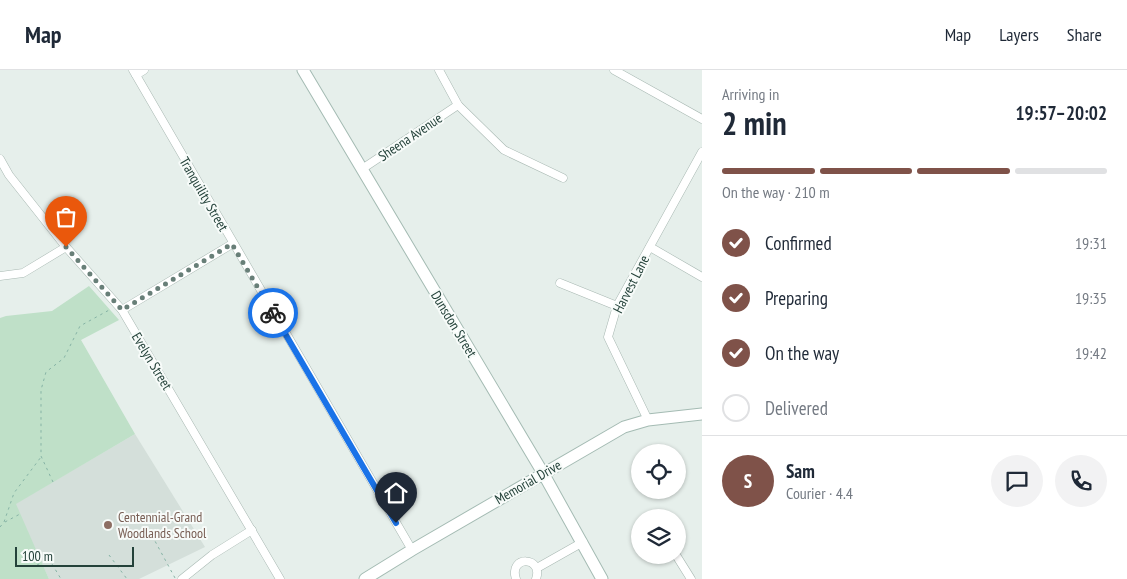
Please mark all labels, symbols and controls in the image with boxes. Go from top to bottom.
text: Map [25,19,62,50]
text: Map [945,23,971,46]
text: Layers [999,23,1039,46]
text: Share [1067,23,1102,46]
text: Arriving in [722,84,779,104]
text: 19:57–20:02 [1015,101,1107,125]
text: 2 min [722,102,787,144]
street label: Sheena Avenue [375,109,446,165]
street label: Tranquility Street [176,154,233,234]
text: On the way · 210 m [722,182,830,202]
pin [45,196,87,247]
icon: bag [52,203,80,231]
icon: check [722,229,750,257]
text: Confirmed [765,231,832,255]
text: 19:31 [1075,233,1107,253]
street label: Harvest Lane [609,252,653,316]
icon: check [722,284,750,312]
text: Preparing [765,286,828,310]
street label: Dunsdon Street [427,287,481,361]
courier [248,288,298,338]
text: 19:35 [1075,288,1107,308]
icon: bike [259,299,287,327]
street label: Evelyn Street [128,329,176,393]
icon: check [722,339,750,367]
text: On the way [765,341,839,365]
text: 19:42 [1075,343,1107,363]
text: Delivered [765,396,828,420]
map controls [631,444,686,564]
button: locate [631,444,686,499]
button: chat [991,455,1043,507]
button: phone [1055,455,1107,507]
street label: Memorial Drive [491,456,565,508]
text: Sam [786,459,815,483]
text: S [744,469,752,493]
pin [375,472,417,523]
icon: home [382,479,410,507]
text: Courier · 4.4 [786,483,853,503]
place label: Centennial-Grand Woodlands School [118,508,207,542]
button: layers [631,509,686,564]
marker: Centennial-Grand Woodlands School [102,519,114,531]
scale bar [15,544,134,567]
text: 100 m [22,547,53,565]

